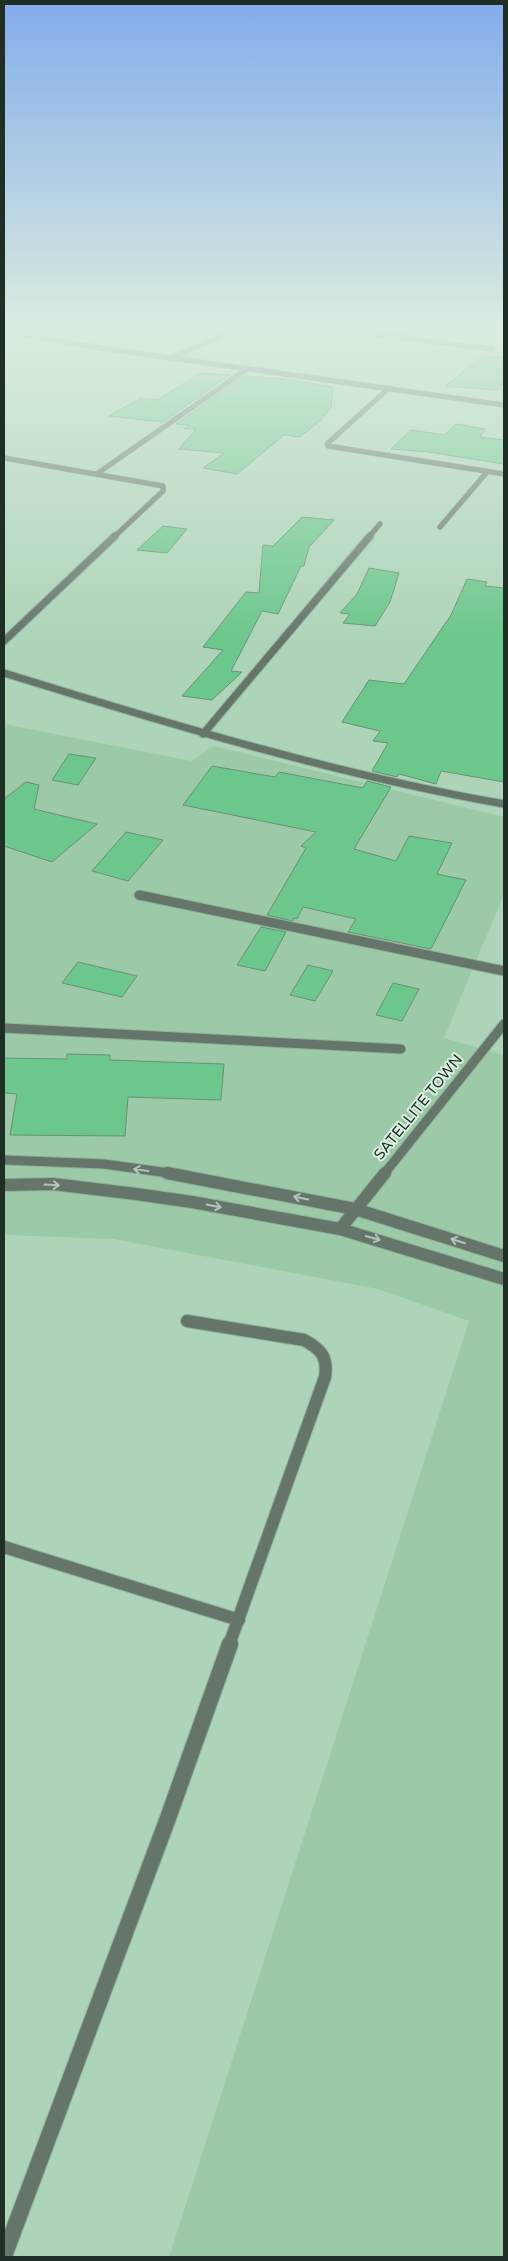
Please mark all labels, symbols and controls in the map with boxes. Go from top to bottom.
street label: SATELLITE TOWN [370,1051,466,1163]
one-way arrow [134,1164,150,1174]
one-way arrow [44,1180,60,1189]
one-way arrow [294,1193,310,1202]
one-way arrow [205,1201,221,1211]
one-way arrow [364,1234,380,1244]
one-way arrow [450,1236,466,1246]

